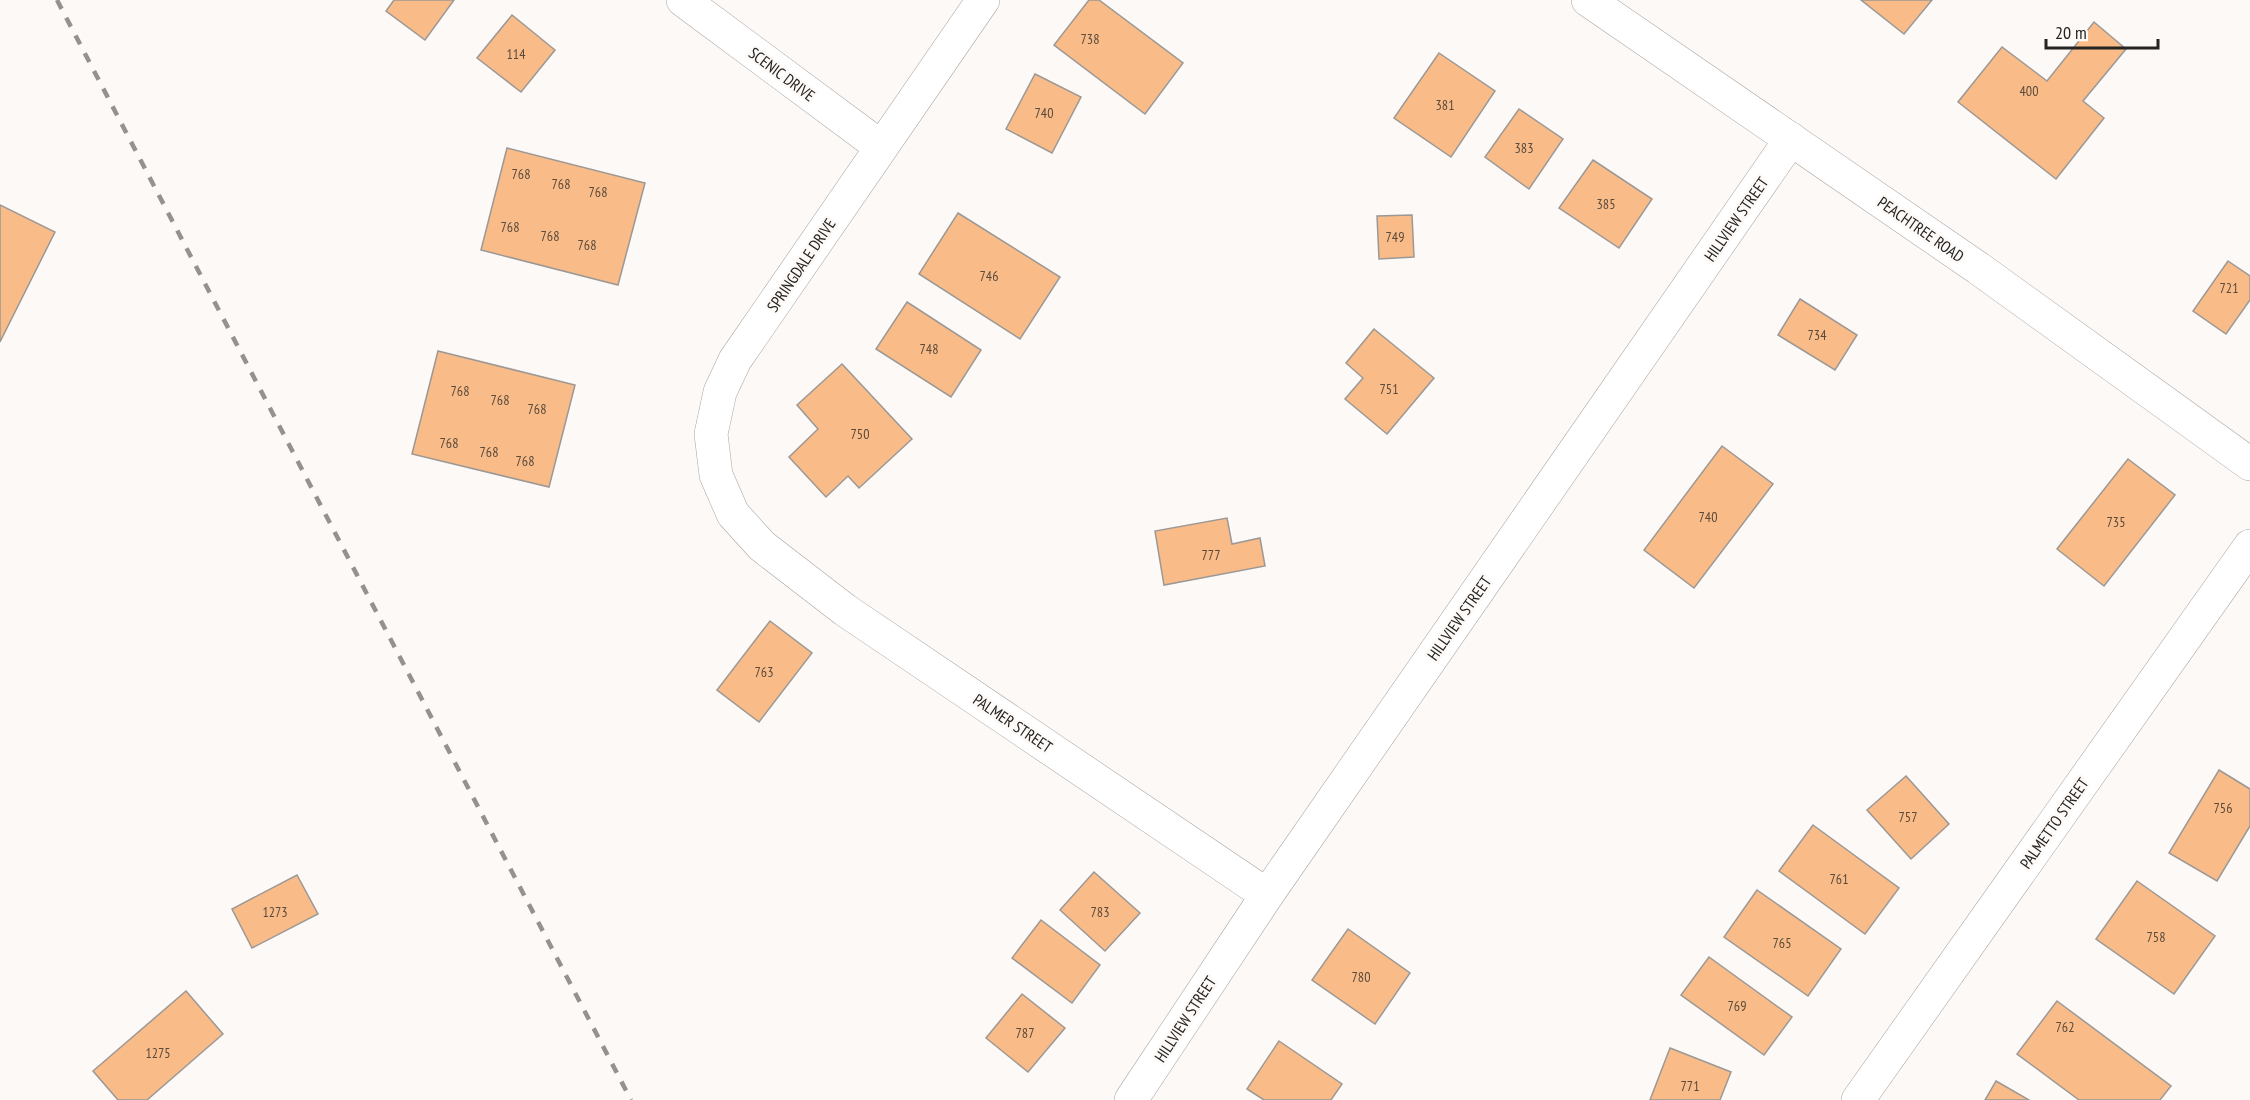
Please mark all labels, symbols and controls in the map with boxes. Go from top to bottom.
scale bar [2046,12,2158,50]
text: 20 m [2055,21,2087,44]
house number: 738 [1081,30,1099,48]
street label: SCENIC DRIVE [745,43,819,105]
house number: 114 [507,45,526,63]
house number: 400 [2020,82,2038,100]
house number: 381 [1436,96,1454,114]
house number: 740 [1035,104,1053,122]
house number: 383 [1515,139,1533,157]
house number: 768 [512,165,530,183]
street label: HILLVIEW STREET [1700,173,1772,265]
house number: 768 [552,175,570,193]
house number: 768 [589,183,607,201]
street label: PEACHTREE ROAD [1874,192,1968,266]
house number: 385 [1597,195,1615,213]
street label: SPRINGDALE DRIVE [762,214,840,316]
house number: 768 [501,218,519,236]
house number: 768 [541,227,559,245]
house number: 749 [1386,228,1404,246]
house number: 768 [578,236,596,254]
house number: 746 [980,267,998,285]
house number: 721 [2220,279,2238,297]
house number: 734 [1808,326,1827,344]
house number: 748 [920,340,938,358]
house number: 751 [1380,380,1398,398]
house number: 768 [451,382,469,400]
house number: 768 [491,391,509,409]
house number: 768 [528,400,546,418]
house number: 750 [851,425,869,443]
house number: 768 [440,434,458,452]
house number: 768 [480,443,498,461]
house number: 768 [516,452,534,470]
house number: 740 [1699,508,1717,526]
house number: 735 [2107,513,2125,531]
house number: 777 [1202,546,1220,564]
street label: HILLVIEW STREET [1423,572,1495,664]
house number: 763 [755,663,773,681]
street label: PALMER STREET [970,689,1056,757]
street label: PALMETTO STREET [2015,774,2093,872]
house number: 756 [2214,799,2232,817]
house number: 757 [1899,808,1917,826]
house number: 761 [1830,870,1848,888]
house number: 1273 [262,903,288,921]
house number: 783 [1091,903,1109,921]
house number: 758 [2147,928,2165,946]
house number: 765 [1773,934,1791,952]
house number: 780 [1352,968,1370,986]
street label: HILLVIEW STREET [1150,972,1220,1066]
house number: 769 [1728,997,1746,1015]
house number: 762 [2056,1018,2074,1036]
house number: 787 [1016,1024,1034,1042]
house number: 1275 [145,1044,171,1062]
house number: 771 [1681,1077,1699,1095]

